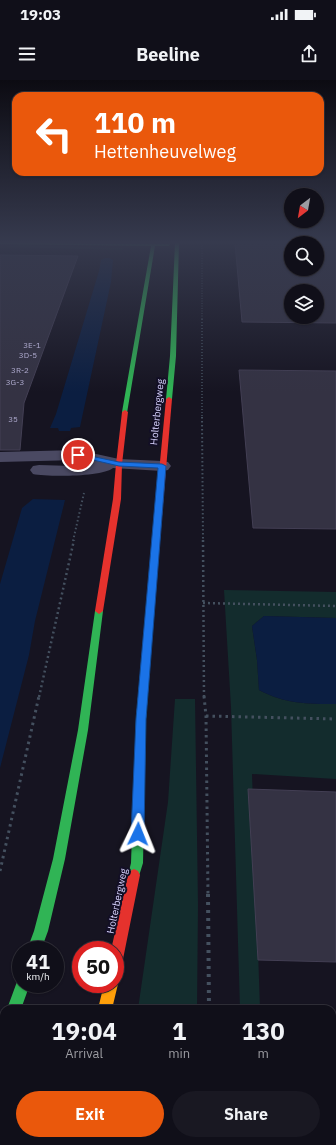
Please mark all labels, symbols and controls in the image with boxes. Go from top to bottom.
text: 19:03 [20,5,61,24]
icon: menu [16,43,38,65]
text: Beeline [136,43,200,66]
icon: share [298,43,320,65]
text: 110 m [94,104,176,141]
icon: left [28,108,80,160]
text: Hettenheuvelweg [94,140,236,163]
north arrow [284,188,324,228]
map controls [284,188,324,324]
button: search [284,236,324,276]
button: layers [284,284,324,324]
house number: 3E-1 [23,340,41,350]
house number: 3D-5 [19,350,37,360]
house number: 3R-2 [11,365,29,375]
house number: 3G-3 [6,377,24,387]
street label: Holterbergweg [147,378,167,446]
house number: 35 [8,414,18,424]
pin [61,438,95,472]
icon: arrive [67,444,89,466]
position arrow [117,813,159,855]
street label: Holterbergweg [104,866,130,935]
speed limit sign: 50 [72,941,124,993]
text: 41 [26,948,50,975]
text: km/h [26,970,50,983]
text: 19:04 [51,1015,117,1047]
text: 1 [172,1015,186,1047]
text: 130 [241,1015,285,1047]
text: Arrival [65,1045,103,1062]
text: min [168,1045,190,1062]
text: m [257,1045,269,1062]
button: Exit [16,1091,164,1137]
button: Share [172,1091,320,1137]

